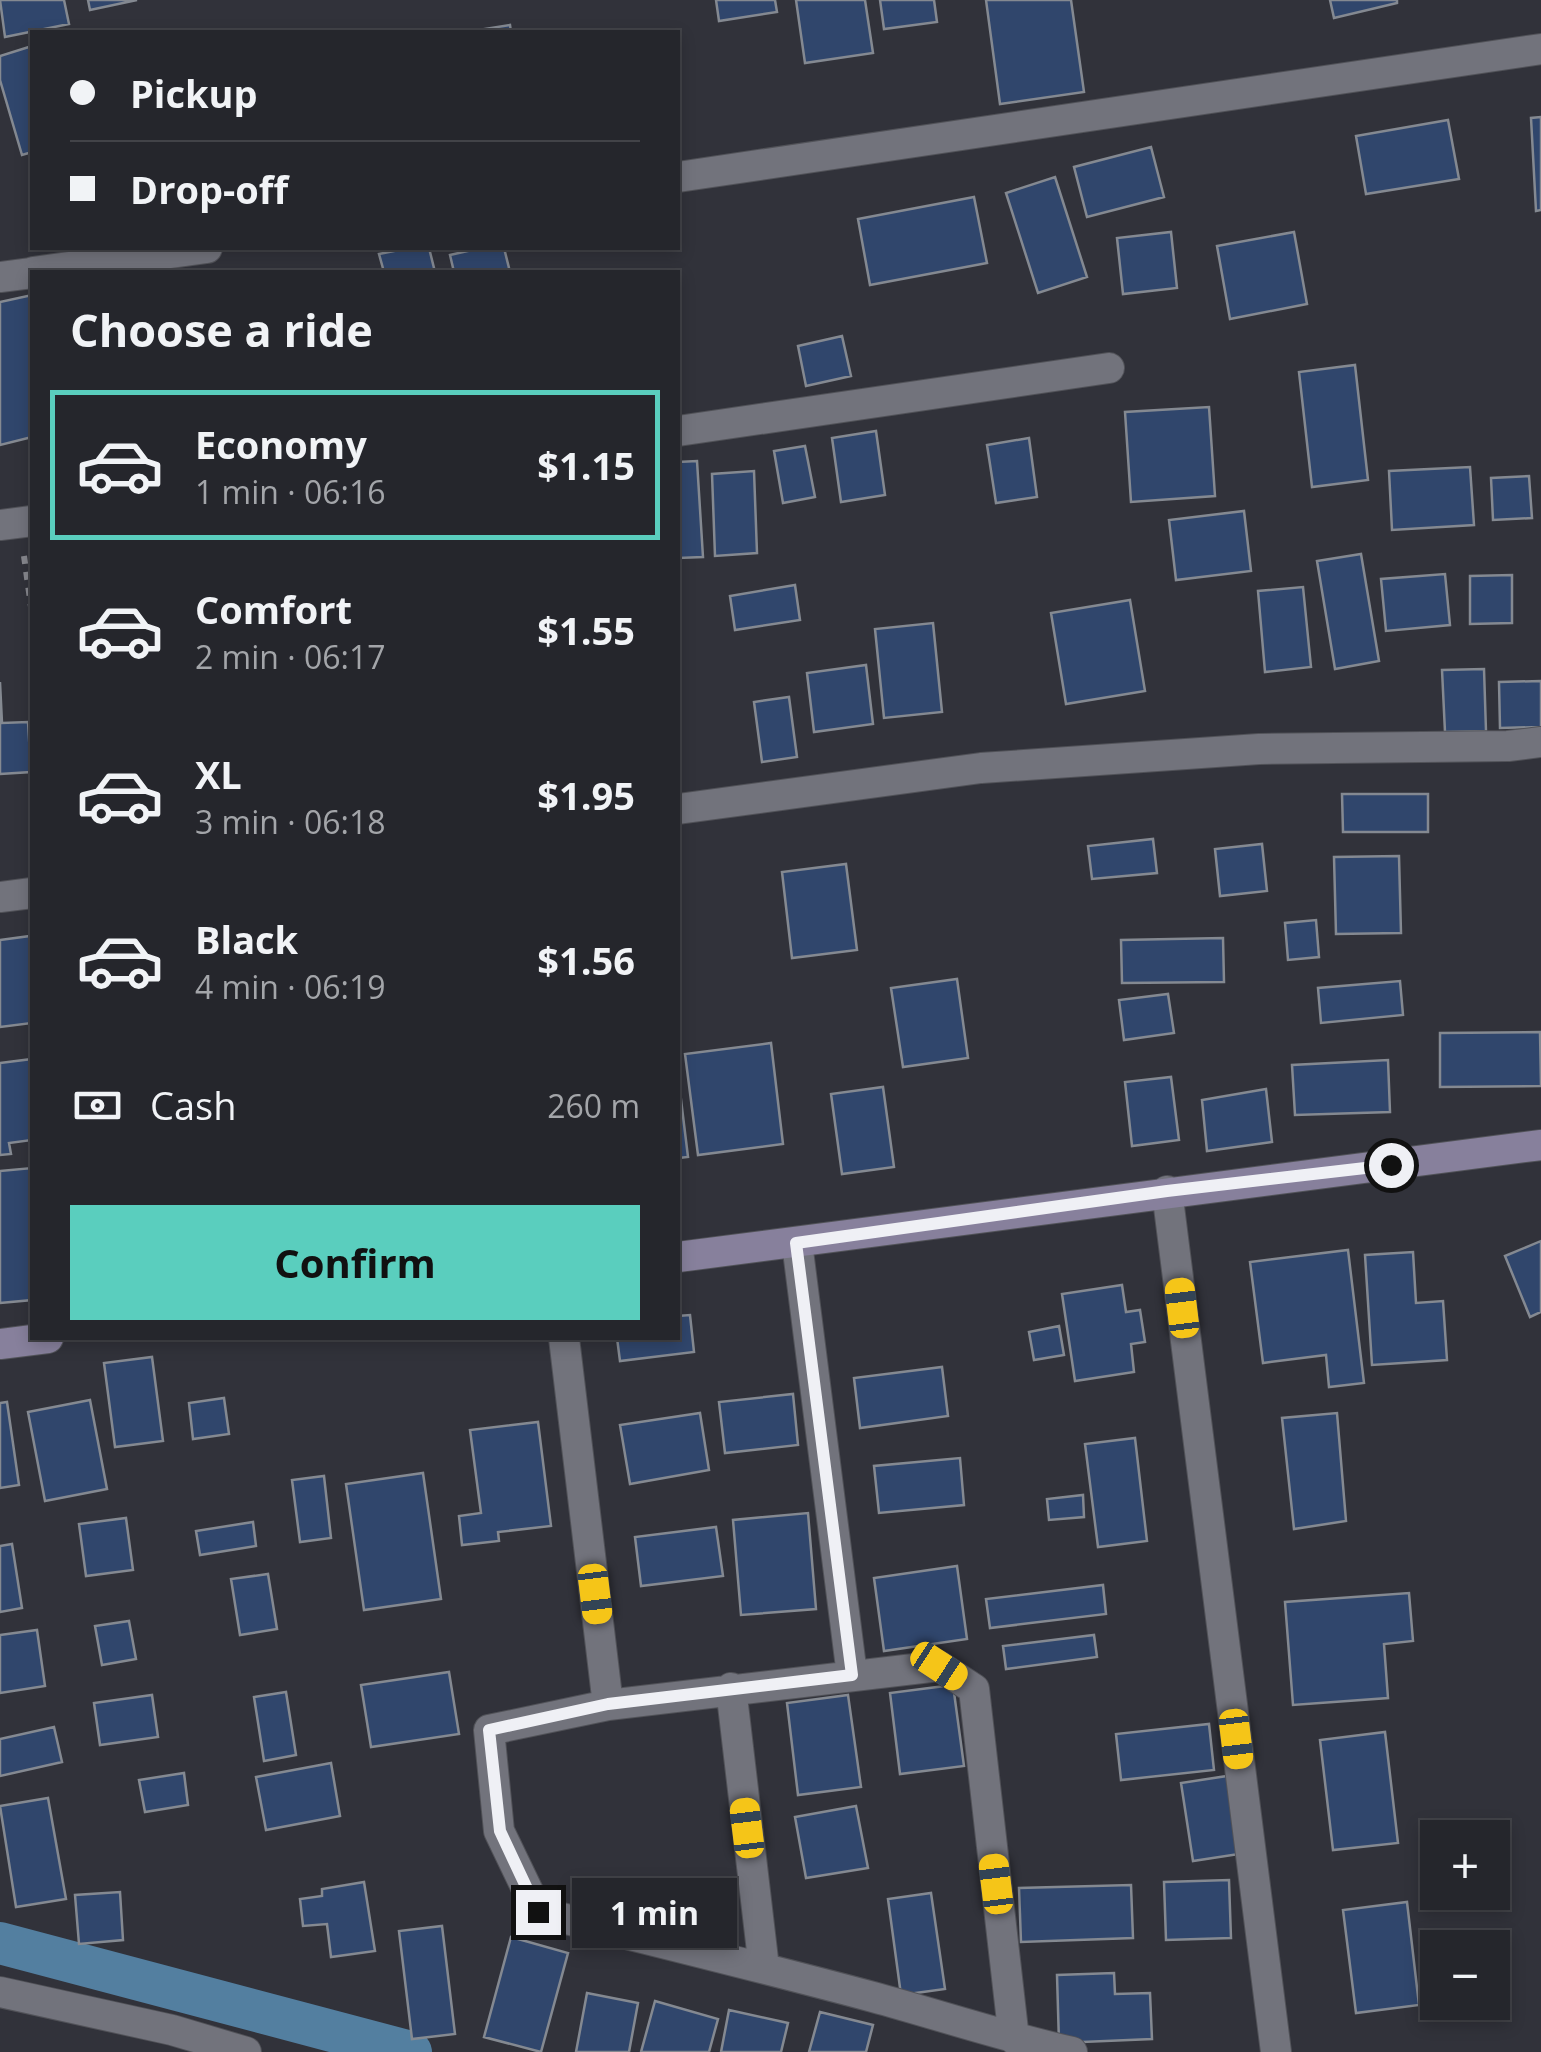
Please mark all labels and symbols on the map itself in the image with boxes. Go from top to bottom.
route start [1369,1143,1414,1188]
car [1163,1276,1201,1340]
car [576,1562,614,1626]
car [906,1637,972,1695]
car [1217,1707,1255,1771]
car [728,1796,766,1860]
car [977,1852,1015,1916]
callout: 1 min [573,1877,738,1947]
route end [516,1890,561,1935]

